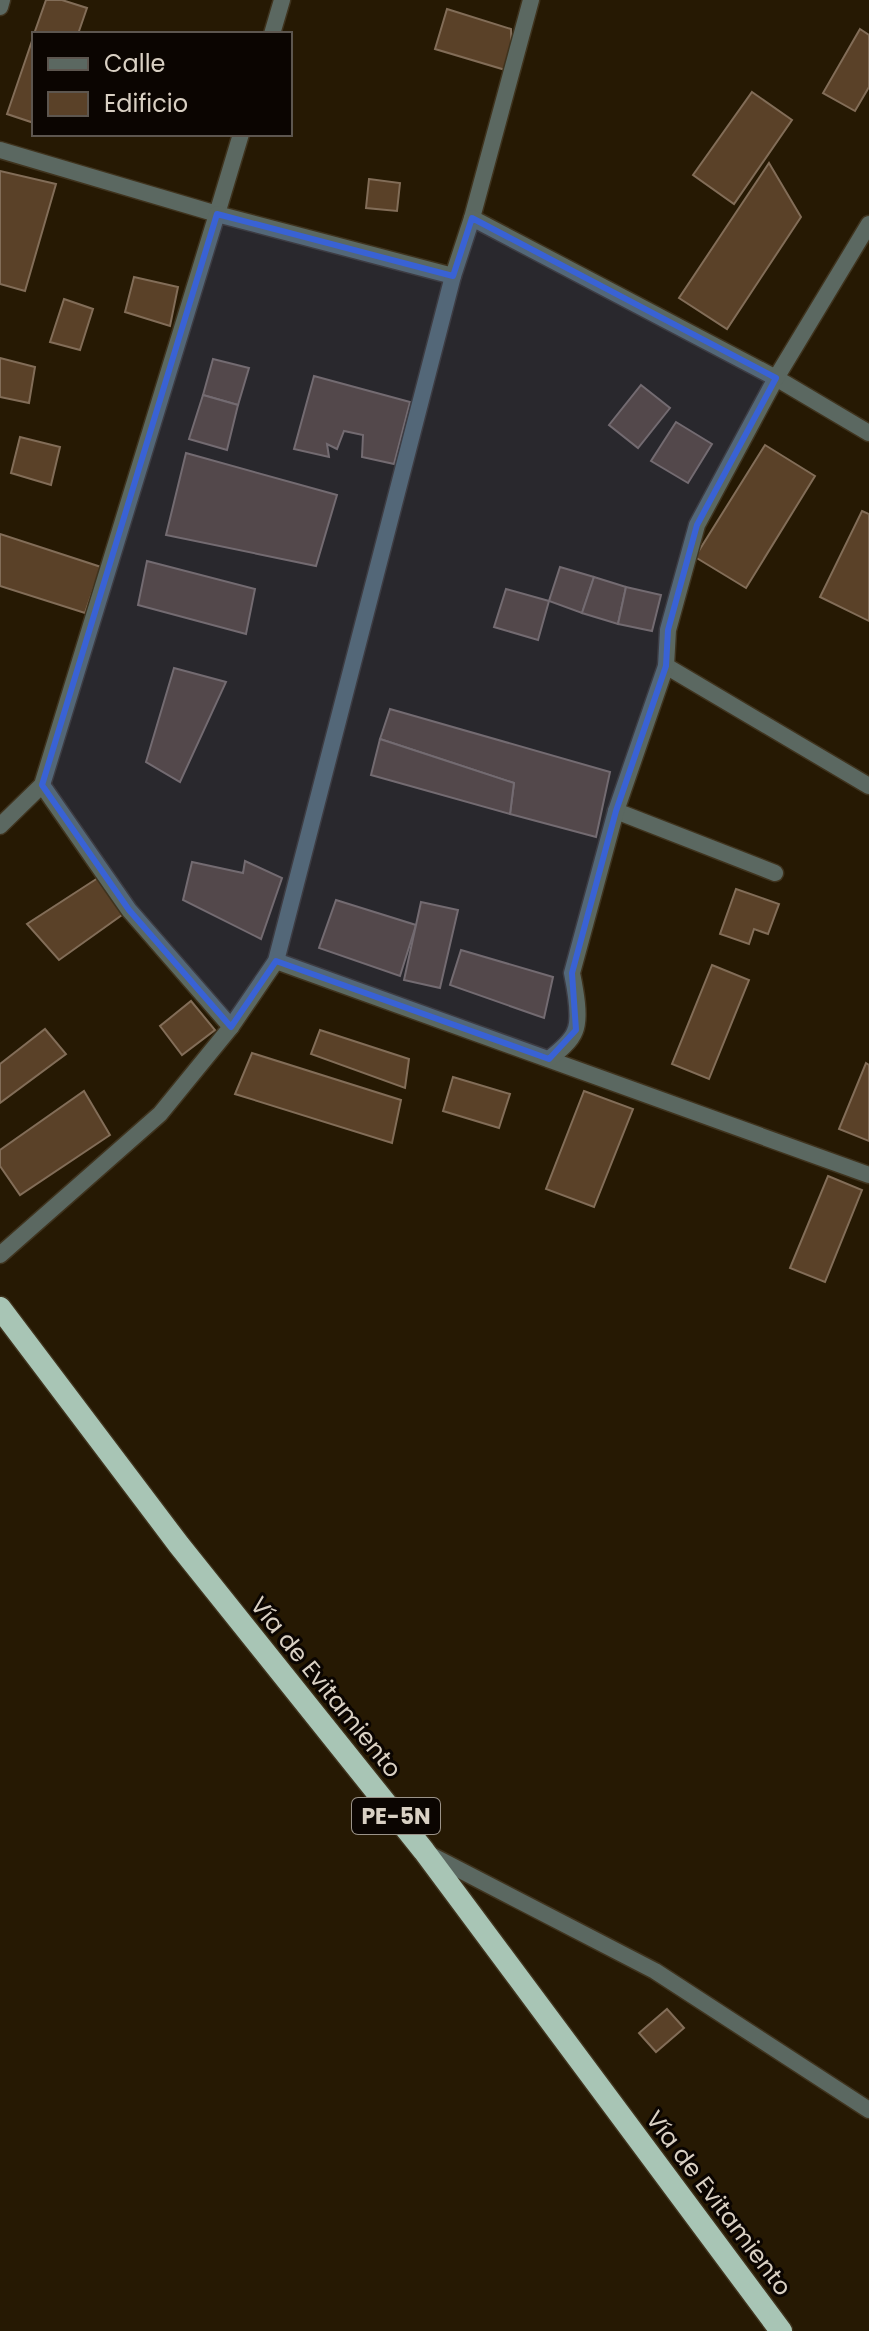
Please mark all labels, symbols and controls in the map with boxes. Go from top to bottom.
legend [32,32,292,136]
text: Calle [104,47,165,80]
text: Edificio [104,87,188,120]
street label: Vía de Evitamiento [243,1590,409,1784]
road number: PE-5N [352,1798,440,1834]
street label: Vía de Evitamiento [638,2104,800,2302]

